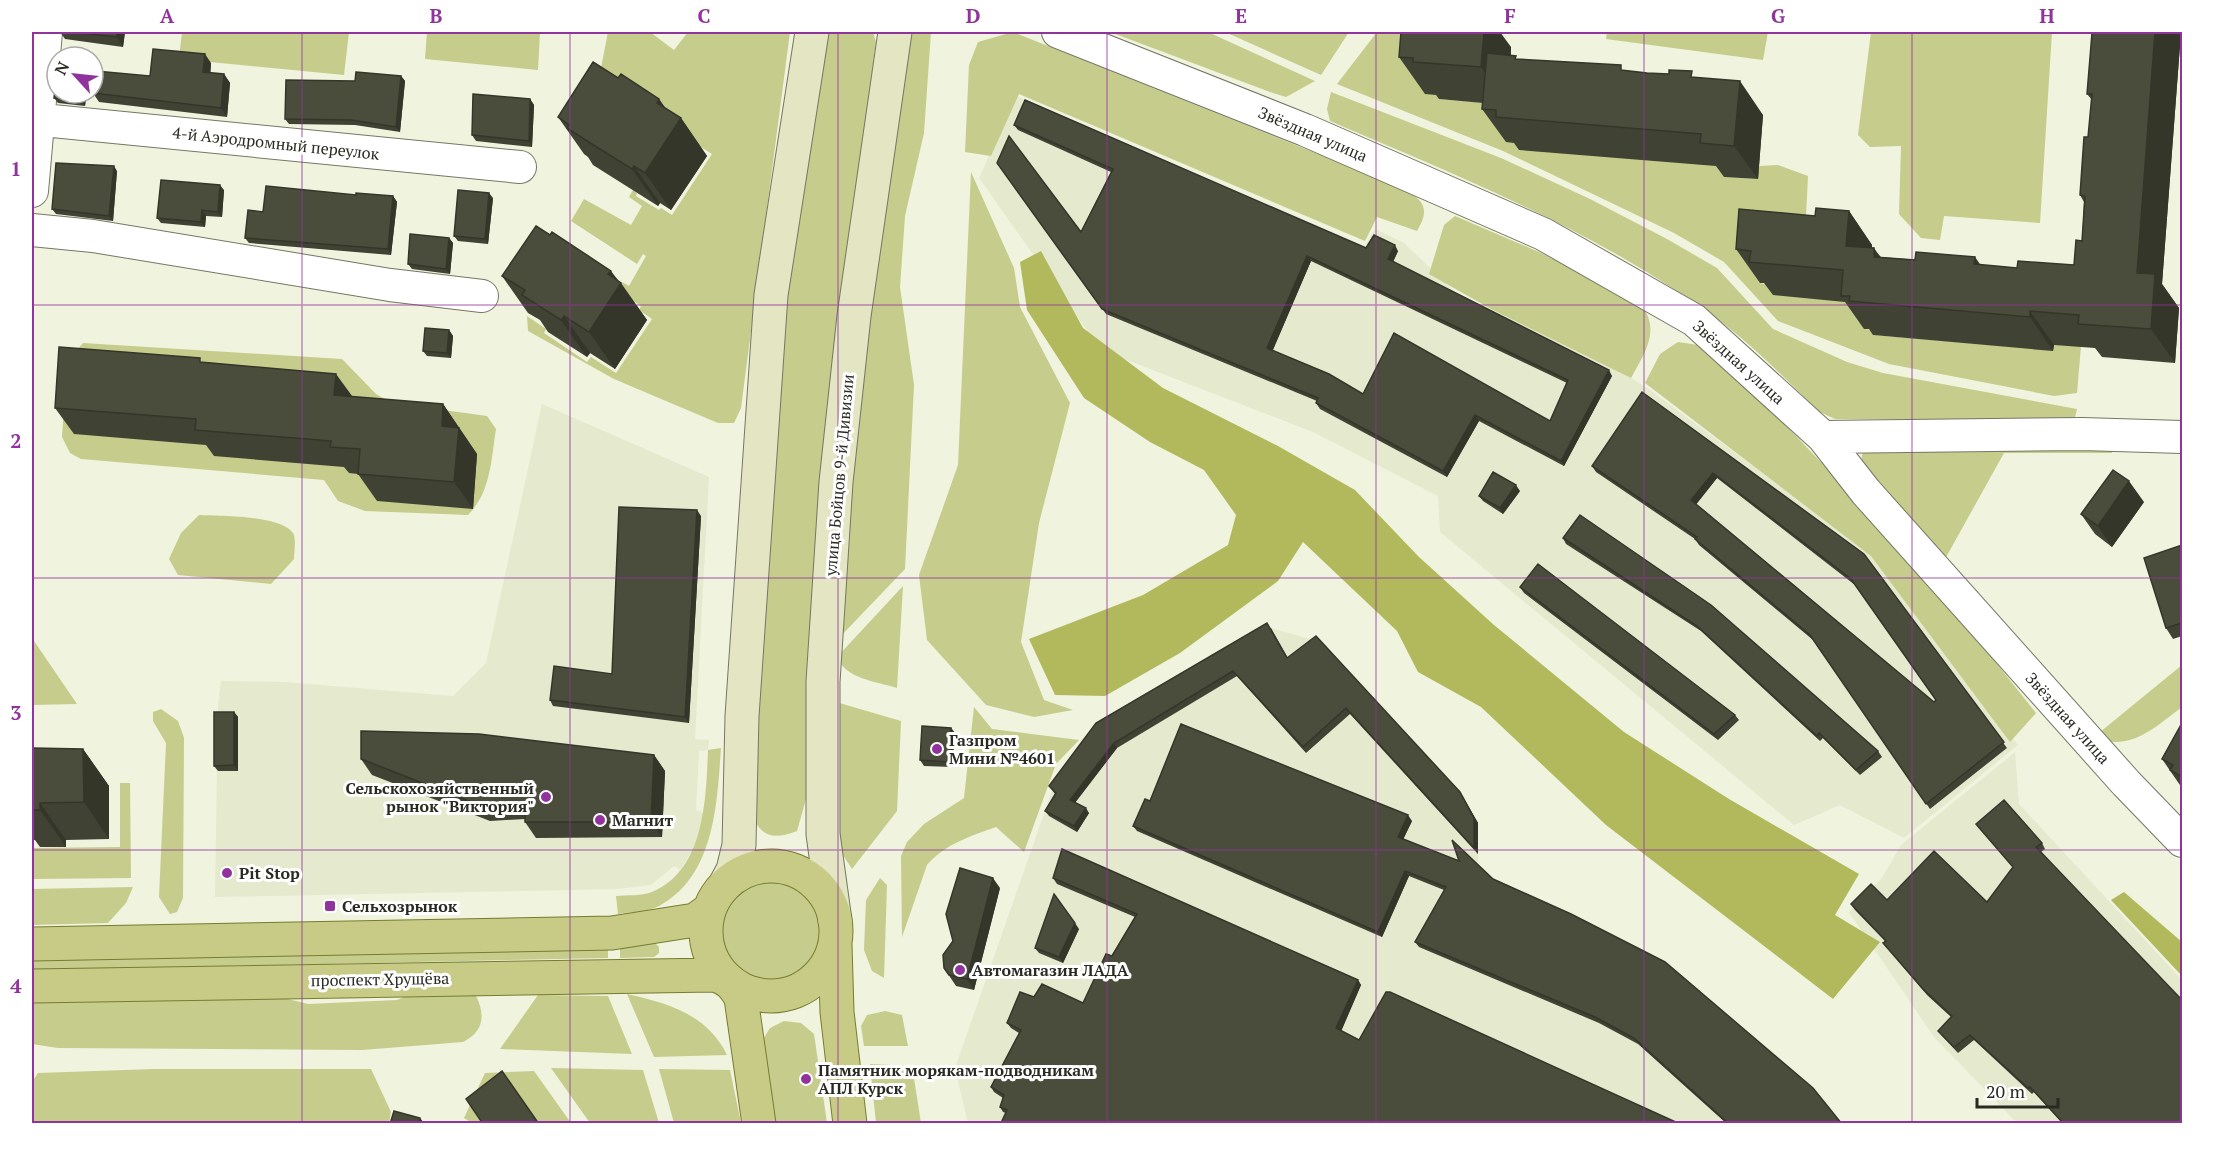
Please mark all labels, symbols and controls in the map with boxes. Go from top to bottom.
text: A [160,2,175,29]
text: B [430,2,443,29]
text: C [697,2,711,29]
text: D [966,2,980,29]
text: E [1235,2,1247,29]
text: F [1504,2,1516,29]
text: G [1771,2,1785,29]
text: H [2039,2,2055,29]
north arrow [45,45,105,105]
text: N [49,58,74,79]
street label: Звёздная улица [1255,101,1371,167]
street label: 4-й Аэродромный переулок [172,121,381,165]
text: 1 [10,155,22,182]
street label: Звёздная улица [1688,315,1790,409]
street label: улица Бойцов 9-й Дивизии [819,373,859,578]
text: 2 [10,427,22,454]
street label: Звёздная улица [2021,667,2115,769]
text: 3 [10,699,22,726]
place label: Газпром Мини №4601 [949,729,1055,769]
marker: Газпром Мини №4601 [930,742,944,756]
place label: Сельскохозяйственный рынок "Виктория" [345,777,534,817]
marker: Сельскохозяйственный рынок "Виктория" [539,790,553,804]
place label: Магнит [612,809,674,831]
marker: Магнит [593,813,607,827]
place label: Pit Stop [239,862,300,884]
marker: Pit Stop [220,866,234,880]
place label: Сельхозрынок [342,895,458,917]
marker: Сельхозрынок [323,899,337,913]
place label: Автомагазин ЛАДА [972,959,1129,981]
marker: Автомагазин ЛАДА [953,963,967,977]
street label: проспект Хрущёва [310,967,450,991]
text: 4 [10,972,22,999]
place label: Памятник морякам-подводникам АПЛ Курск [818,1059,1094,1099]
scale bar [1977,1071,2058,1109]
marker: Памятник морякам-подводникам АПЛ Курск [799,1072,813,1086]
text: 20 m [1986,1079,2026,1103]

